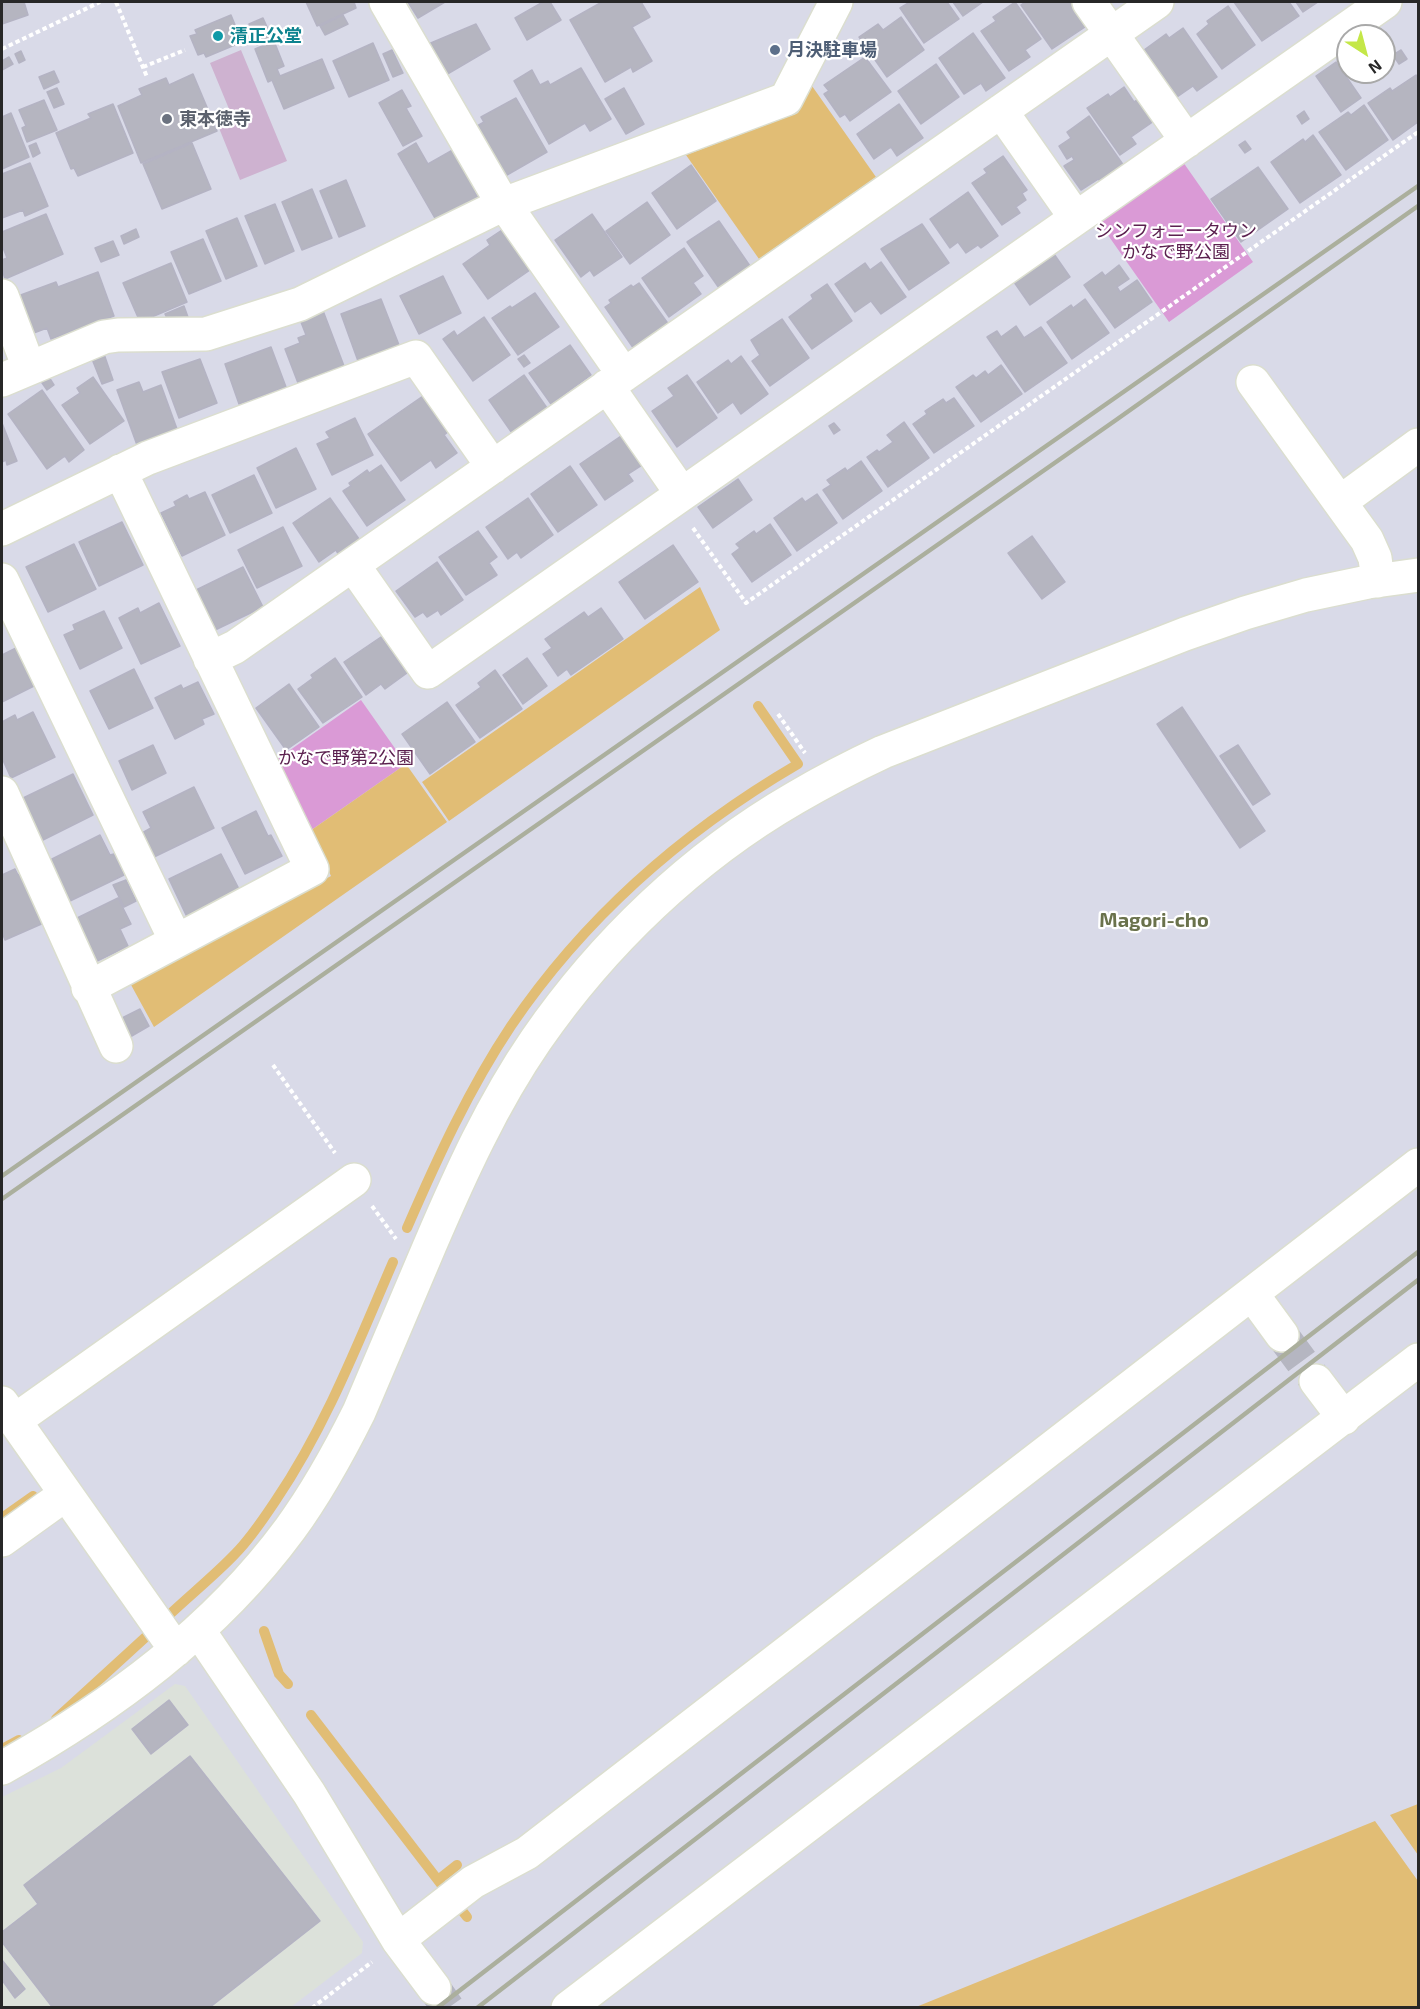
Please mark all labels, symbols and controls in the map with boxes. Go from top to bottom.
north arrow [1336,24,1396,84]
place label: 清正公堂 [230,25,302,47]
marker: 清正公堂 [211,29,225,43]
place label: 月決駐車場 [787,39,877,61]
marker: 月決駐車場 [768,43,782,57]
text: N [1365,56,1386,78]
place label: 東本徳寺 [179,108,251,130]
marker: 東本徳寺 [160,112,174,126]
park label: シンフォニータウン かなで野公園 [1095,220,1257,262]
park label: かなで野第2公園 [278,747,414,769]
district label: Magori-cho [1099,908,1209,932]

